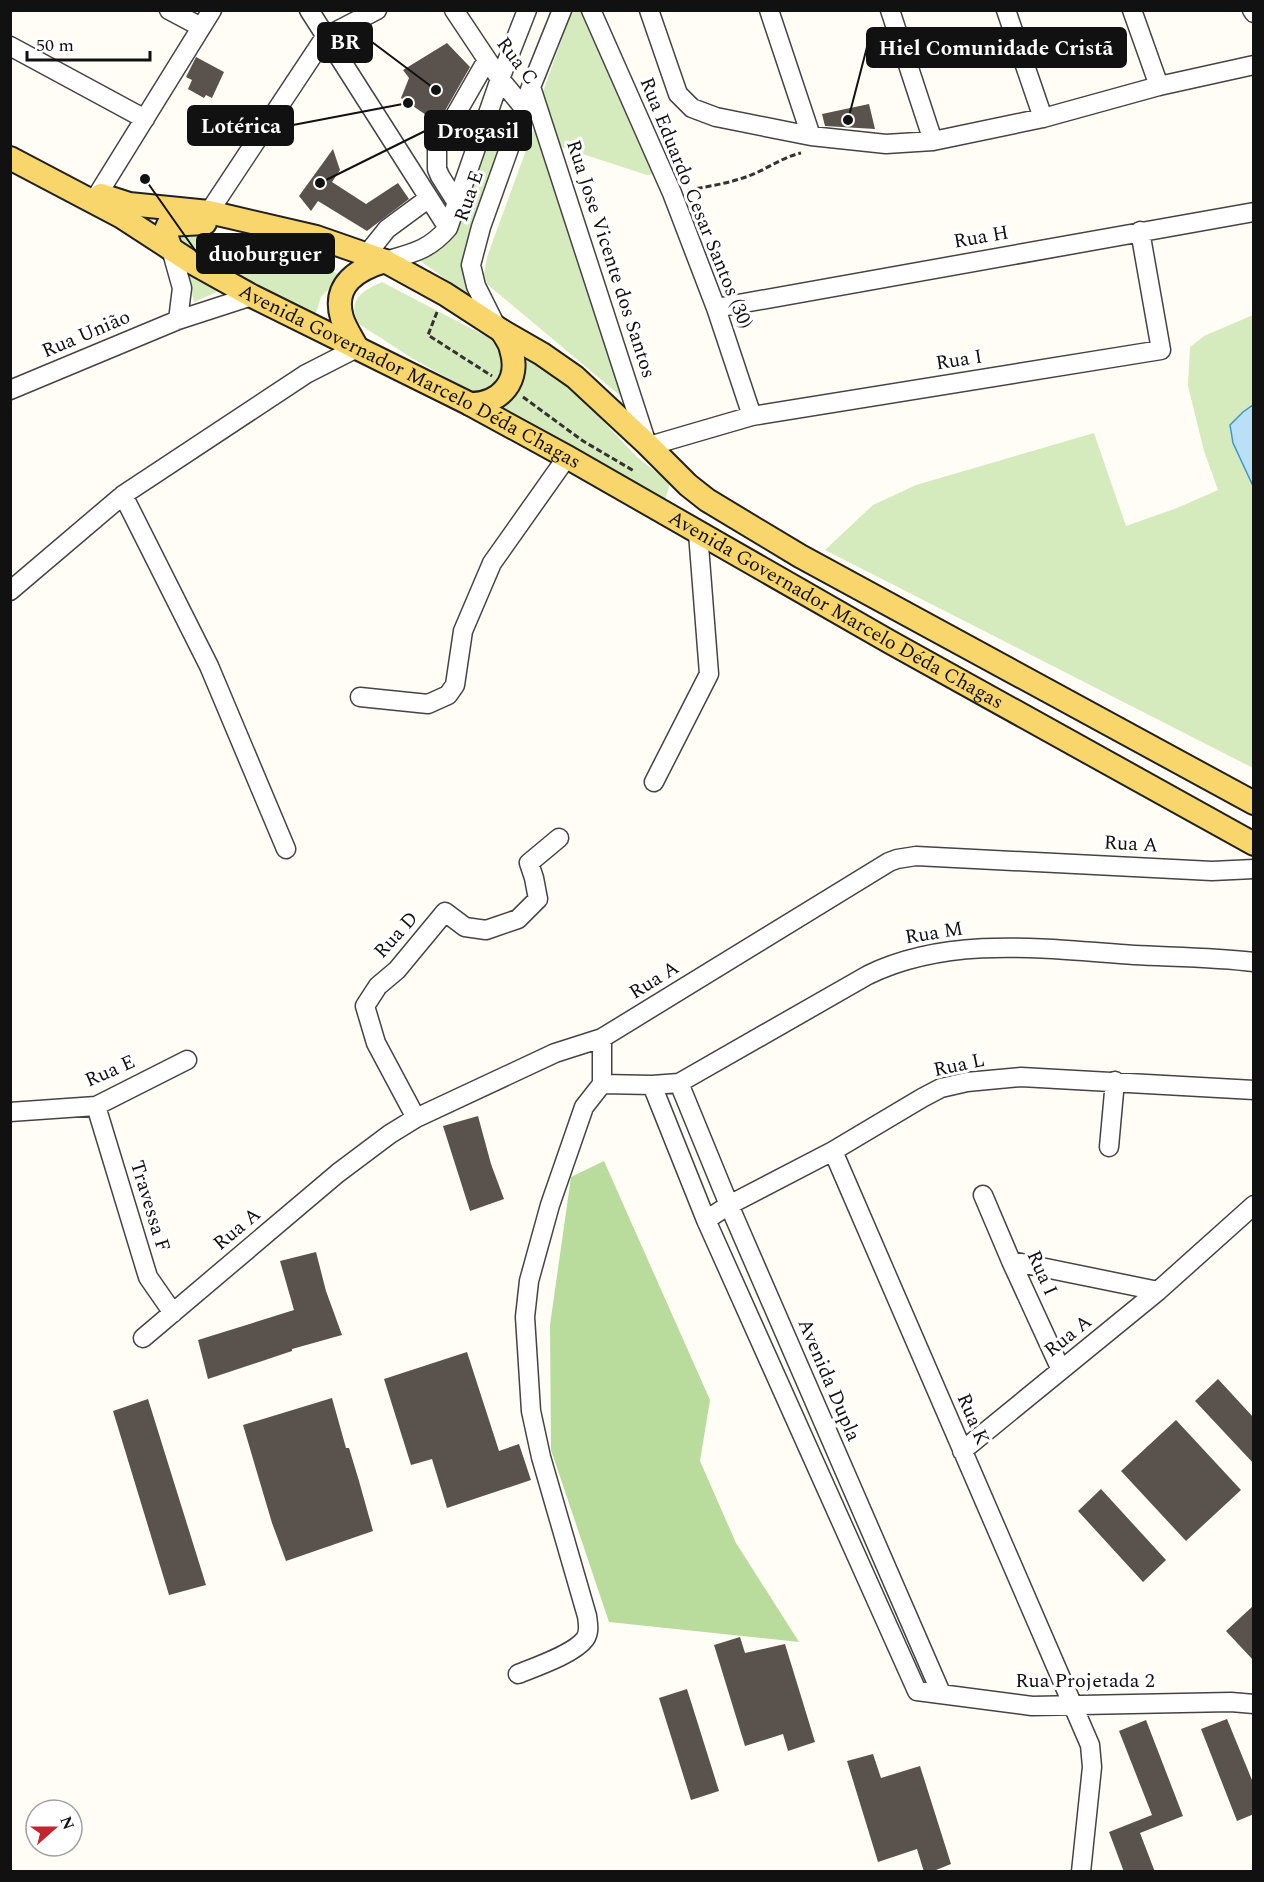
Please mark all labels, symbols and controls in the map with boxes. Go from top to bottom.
callout: BR [318,23,372,62]
scale bar [27,24,150,62]
text: BR [330,27,361,59]
callout: Hiel Comunidade Cristã [867,28,1126,67]
street label: Rua C [489,31,545,91]
text: 50 m [36,32,74,59]
text: Hiel Comunidade Cristã [879,33,1113,65]
street label: Rua Eduardo Cesar Santos (30) [632,73,760,333]
callout: Lotérica [188,106,293,145]
text: Lotérica [201,111,281,143]
callout: Drogasil [425,111,531,150]
text: Drogasil [437,116,519,148]
street label: Rua Jose Vicente dos Santos [558,136,664,382]
street label: Rua E [446,166,492,226]
street label: Rua H [951,217,1011,257]
callout: duoburguer [197,234,334,273]
text: duoburguer [209,239,321,271]
street label: Avenida Governador Marcelo Déda Chagas [233,276,586,477]
street label: Rua União [37,302,135,366]
street label: Rua I [933,342,985,378]
street label: Avenida Governador Marcelo Déda Chagas [663,503,1009,717]
street label: Rua A [1103,828,1159,860]
street label: Rua D [367,905,425,965]
street label: Rua M [903,914,965,952]
street label: Rua A [623,953,685,1007]
street label: Rua L [931,1045,987,1085]
street label: Rua E [80,1047,140,1095]
street label: Travessa F [122,1157,178,1255]
street label: Rua A [207,1200,267,1258]
street label: Rua I [1019,1245,1065,1301]
street label: Rua A [1037,1307,1099,1365]
street label: Avenida Dupla [790,1314,868,1446]
street label: Rua K [949,1388,998,1450]
street label: Rua Projetada 2 [1015,1666,1155,1696]
north arrow [24,1798,84,1858]
text: N [54,1813,81,1833]

